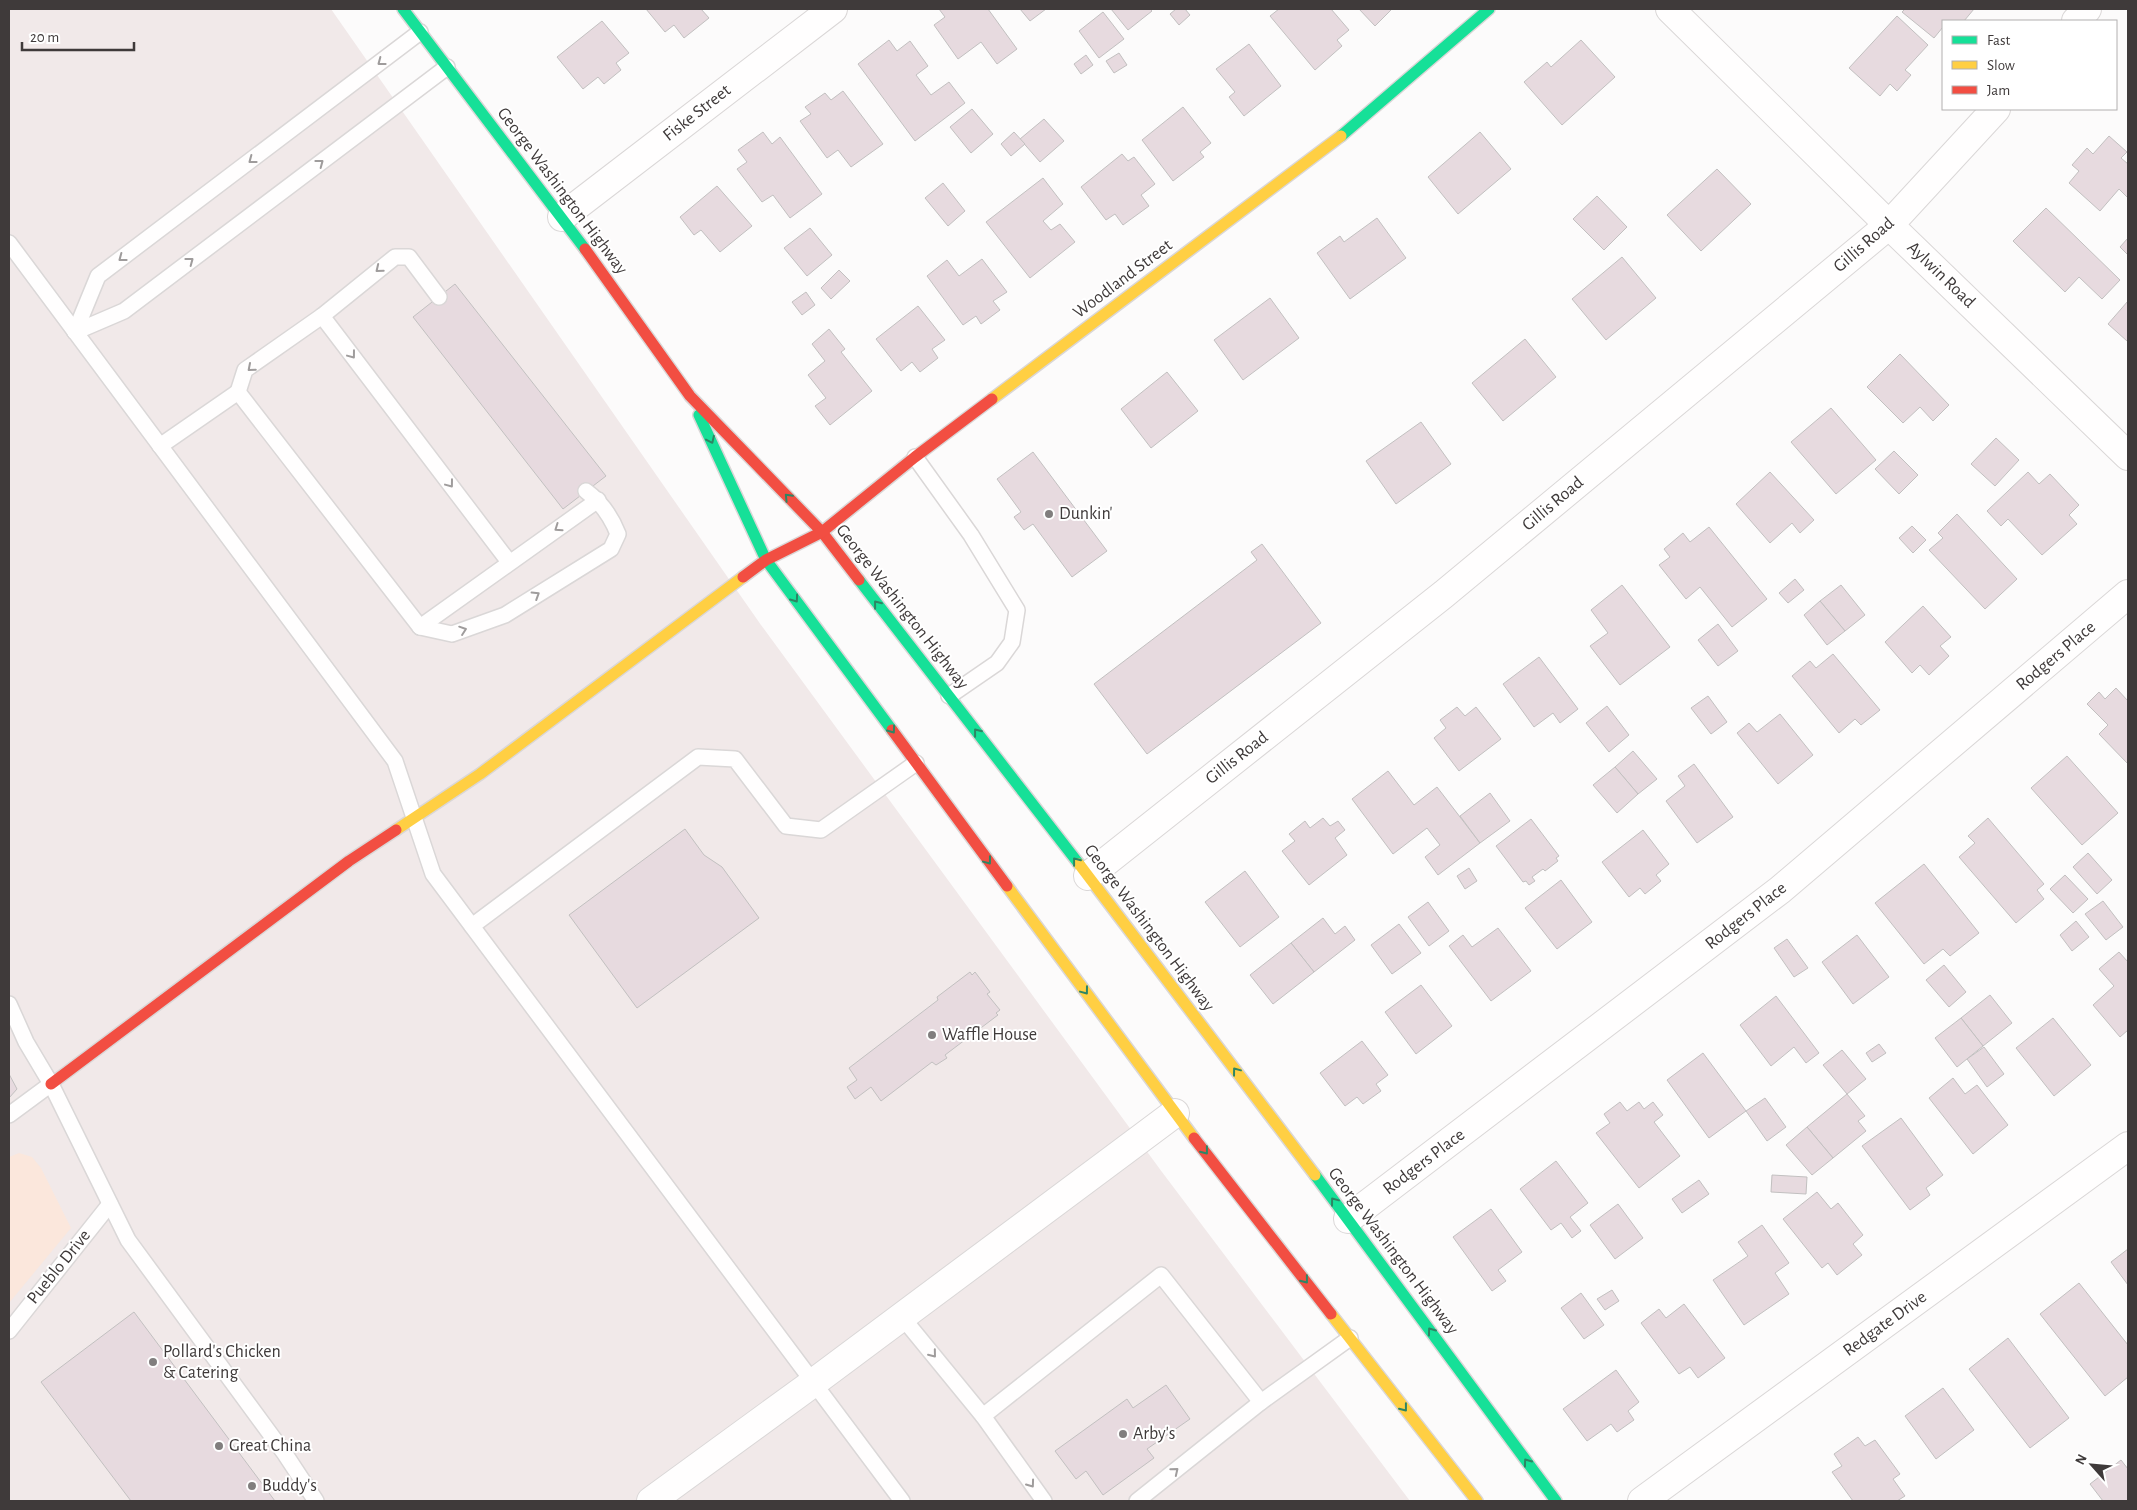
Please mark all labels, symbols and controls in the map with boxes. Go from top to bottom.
scale bar [22,20,135,52]
legend [1942,20,2117,110]
text: 20 m [30,30,59,45]
text: Fast [1987,33,2011,48]
one-way arrow [378,56,387,65]
text: Slow [1987,58,2015,73]
street label: Fiske Street [660,81,734,145]
text: Jam [1987,83,2010,98]
street label: George Washington Highway [494,104,631,278]
one-way arrow [249,154,258,162]
one-way arrow [314,161,323,169]
street label: Gillis Road [1830,214,1898,276]
street label: Woodland Street [1070,236,1176,322]
street label: Aylwin Road [1904,238,1978,312]
one-way arrow [119,252,128,260]
one-way arrow [184,259,193,267]
one-way arrow [376,263,385,271]
one-way arrow [346,349,354,358]
one-way arrow [247,362,256,371]
one-way arrow [704,435,715,444]
street label: Gillis Road [1519,473,1587,535]
one-way arrow [444,478,453,488]
one-way arrow [785,493,794,502]
place label: Dunkin' [1059,505,1113,523]
marker: Dunkin' [1043,508,1055,520]
street label: George Washington Highway [832,521,972,693]
one-way arrow [554,522,564,531]
one-way arrow [530,592,539,601]
one-way arrow [789,593,798,603]
one-way arrow [875,601,883,610]
street label: Rodgers Place [2013,618,2099,694]
one-way arrow [458,626,467,636]
one-way arrow [886,724,894,733]
one-way arrow [974,728,983,738]
street label: Gillis Road [1202,728,1272,788]
street label: George Washington Highway [1081,841,1218,1015]
one-way arrow [982,855,991,865]
one-way arrow [1074,858,1082,867]
street label: Rodgers Place [1702,879,1790,953]
one-way arrow [1079,985,1088,995]
place label: Waffle House [942,1026,1037,1044]
marker: Waffle House [926,1029,938,1041]
one-way arrow [1233,1067,1242,1077]
street label: Rodgers Place [1380,1126,1468,1198]
one-way arrow [1199,1145,1208,1155]
street label: George Washington Highway [1325,1164,1462,1338]
one-way arrow [1332,1198,1340,1207]
street label: Pueblo Drive [24,1227,94,1307]
one-way arrow [1299,1274,1307,1283]
street label: Redgate Drive [1840,1288,1930,1360]
one-way arrow [1428,1327,1437,1337]
place label: Pollard's Chicken & Catering [163,1343,281,1382]
one-way arrow [927,1349,936,1358]
marker: Pollard's Chicken & Catering [147,1356,159,1368]
one-way arrow [1399,1402,1407,1411]
place label: Arby's [1133,1425,1175,1443]
marker: Arby's [1117,1428,1129,1440]
place label: Great China [229,1437,311,1455]
marker: Great China [213,1440,225,1452]
north arrow [2067,1440,2117,1490]
text: N [2073,1452,2090,1467]
one-way arrow [1525,1459,1533,1468]
one-way arrow [1169,1468,1178,1476]
place label: Buddy's [262,1477,317,1495]
one-way arrow [1025,1478,1034,1488]
marker: Buddy's [246,1480,258,1492]

